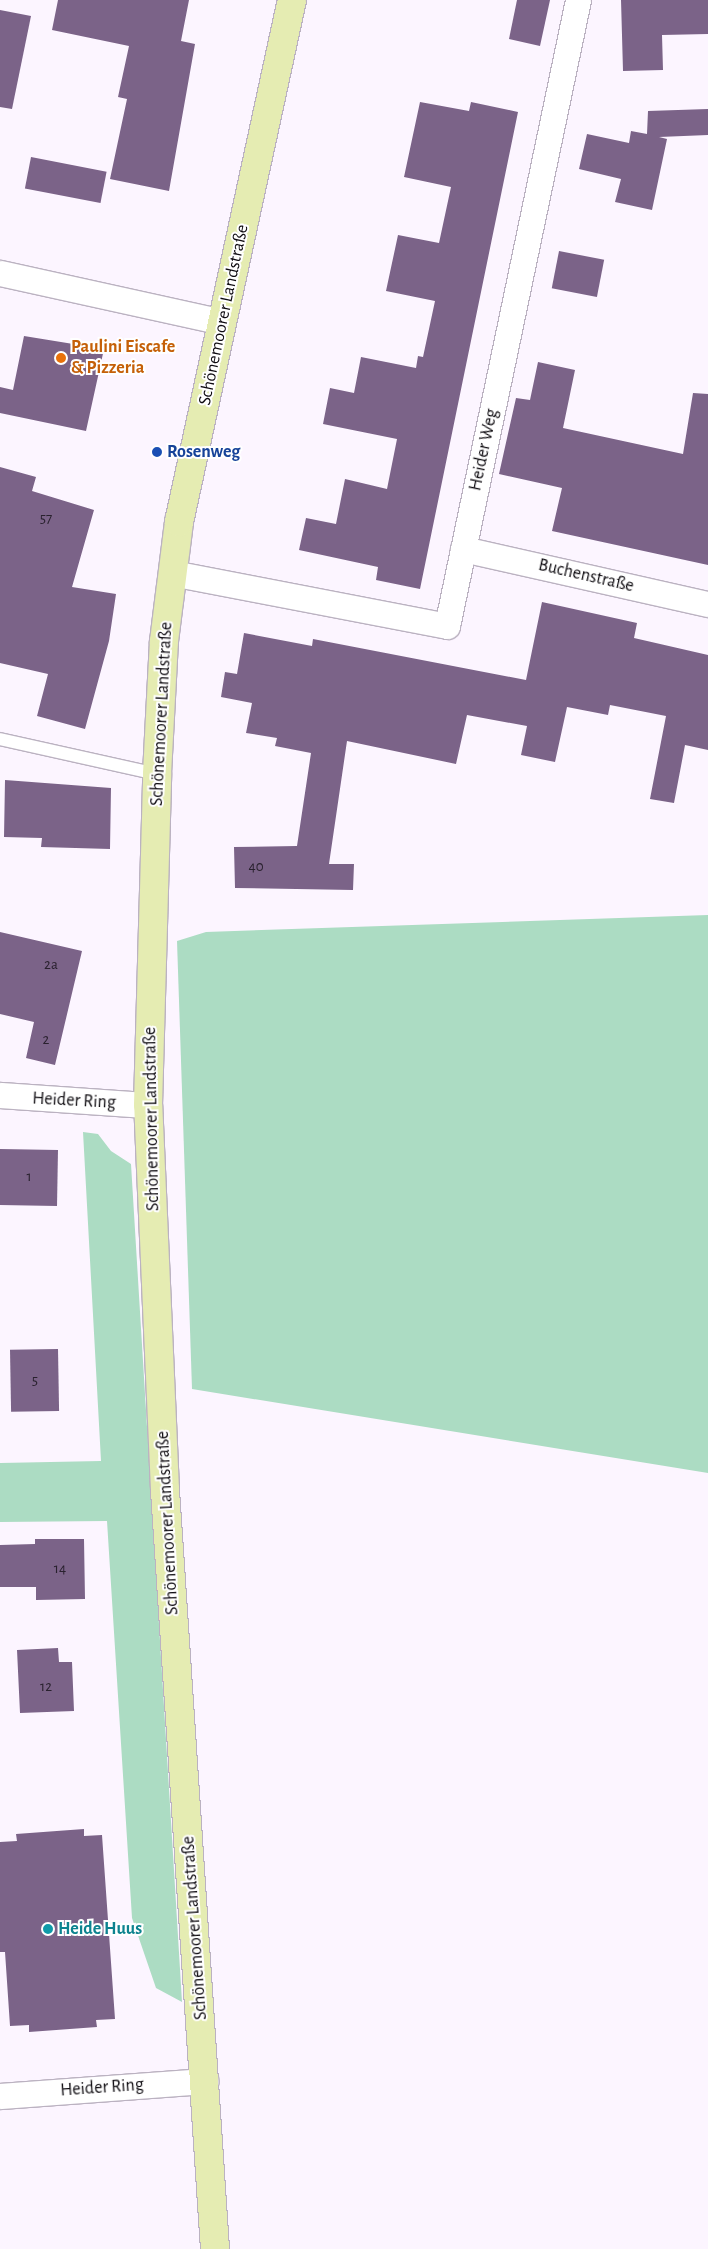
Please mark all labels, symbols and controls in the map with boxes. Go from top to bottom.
street label: Schönemoorer Landstraße [194,223,254,407]
place label: Paulini Eiscafe & Pizzeria [71,337,175,379]
marker: Paulini Eiscafe & Pizzeria [55,352,67,364]
street label: Heider Weg [465,407,503,493]
place label: Rosenweg [167,441,240,463]
marker: Rosenweg [151,446,163,458]
house number: 57 [40,510,52,528]
street label: Buchenstraße [536,555,636,597]
street label: Schönemoorer Landstraße [146,621,178,807]
house number: 40 [248,858,264,876]
house number: 2a [44,956,58,974]
street label: Schönemoorer Landstraße [140,1027,164,1211]
house number: 2 [43,1031,49,1049]
street label: Heider Ring [32,1088,116,1114]
house number: 1 [26,1168,32,1186]
house number: 5 [32,1372,38,1390]
street label: Schönemoorer Landstraße [152,1430,184,1616]
house number: 14 [54,1560,66,1578]
house number: 12 [40,1678,52,1696]
street label: Schönemoorer Landstraße [178,1835,212,2021]
place label: Heide Huus [58,1918,142,1940]
marker: Heide Huus [42,1923,54,1935]
street label: Heider Ring [60,2074,144,2102]

